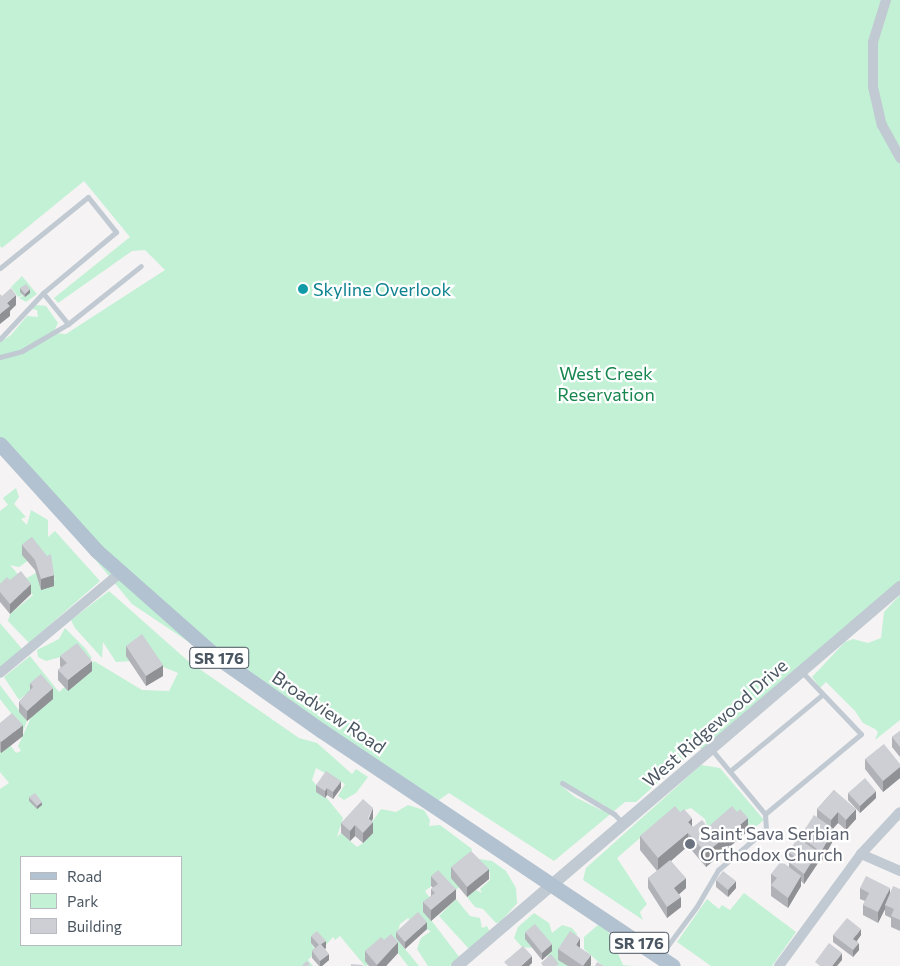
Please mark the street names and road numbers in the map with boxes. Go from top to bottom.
road number: SR 176 [189,644,249,671]
street label: West Ridgewood Drive [638,654,792,792]
street label: Broadview Road [268,666,390,758]
road number: SR 176 [609,930,669,956]

